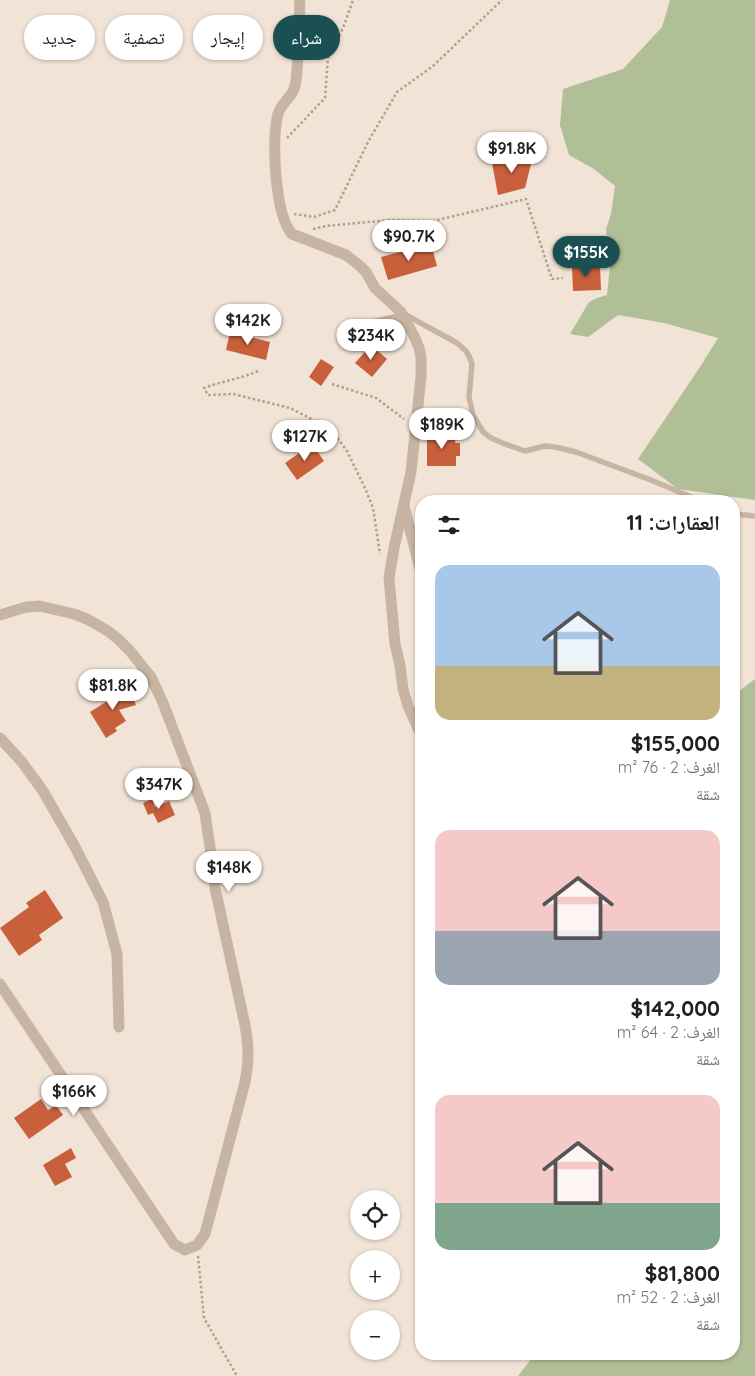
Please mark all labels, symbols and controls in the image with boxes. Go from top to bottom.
chip: جديد [24,15,95,60]
chip: تصفية [105,15,183,60]
chip: إيجار [193,15,263,60]
chip: شراء [273,15,340,60]
pin: $91.8K [471,132,553,174]
text: $91.8K [488,138,536,158]
pin: $90.7K [368,220,450,262]
text: $90.7K [383,226,435,246]
pin: $155K [551,236,621,278]
text: $155K [564,242,608,262]
pin: $142K [213,304,283,346]
text: $142K [226,310,270,330]
pin: $234K [336,318,406,361]
text: $234K [347,325,395,345]
pin: $189K [407,408,477,450]
text: $189K [420,414,464,434]
pin: $127K [270,420,340,462]
text: $127K [283,426,327,446]
text: العقارات: 11 [627,509,720,535]
icon: filters [435,511,463,539]
icon: home [533,598,623,688]
pin: $81.8K [72,668,154,711]
text: $81.8K [89,675,137,695]
text: $155,000 [631,730,720,756]
text: الغرف: 2 · 76 m² [618,757,720,777]
pin: $347K [124,768,194,810]
text: $347K [136,774,182,794]
text: شقة [696,784,720,804]
pin: $148K [194,850,264,893]
text: $148K [207,857,251,877]
icon: home [533,863,623,953]
text: $142,000 [631,995,720,1021]
text: الغرف: 2 · 64 m² [617,1022,720,1042]
text: شقة [696,1049,720,1069]
pin: $166K [39,1074,109,1117]
text: $166K [52,1081,96,1101]
icon: home [533,1128,623,1218]
map controls [350,1190,400,1360]
button: locate [350,1190,400,1240]
button: + [350,1250,400,1300]
text: $81,800 [645,1260,720,1286]
text: الغرف: 2 · 52 m² [616,1287,720,1307]
button: − [350,1310,400,1360]
text: شقة [696,1314,720,1334]

